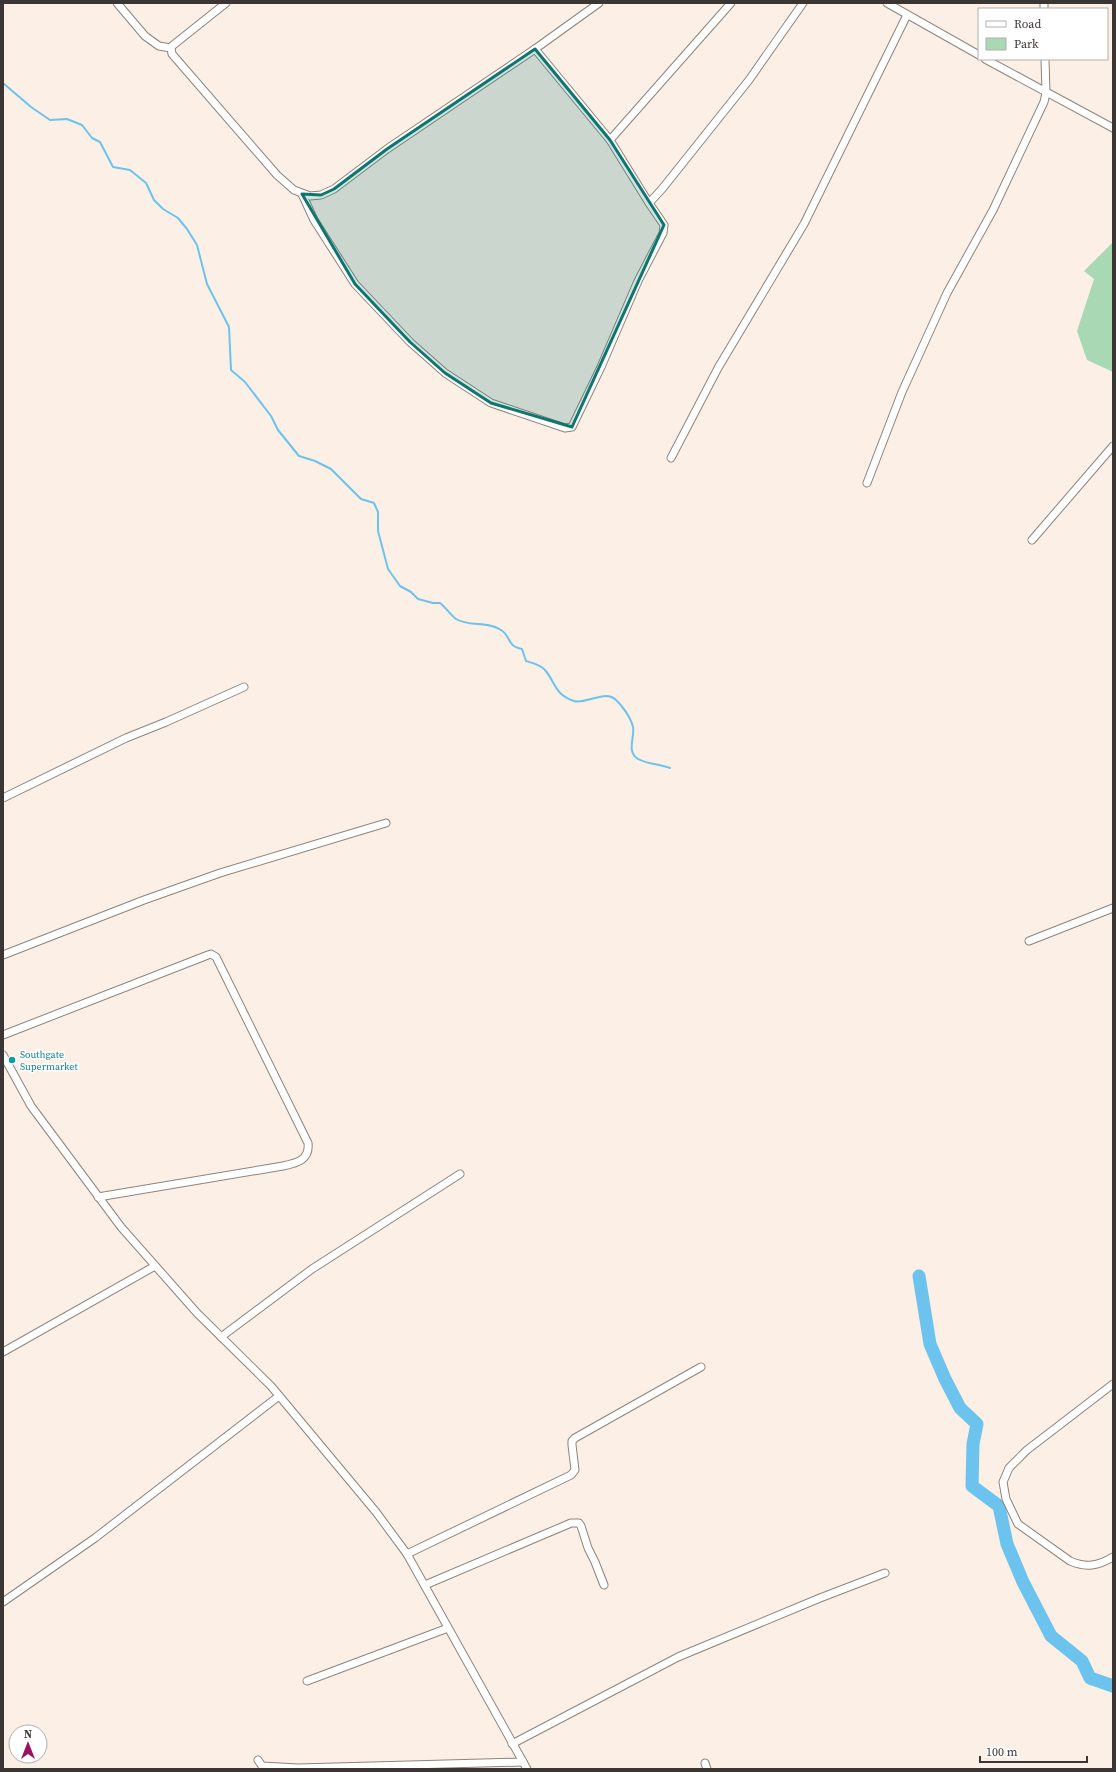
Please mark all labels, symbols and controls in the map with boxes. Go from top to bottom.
legend [978,8,1108,60]
text: Road [1014,16,1041,32]
text: Park [1014,36,1039,52]
place label: Southgate Supermarket [20,1048,78,1073]
marker: Southgate Supermarket [7,1055,17,1065]
north arrow [8,1724,48,1764]
text: N [24,1727,32,1742]
scale bar [980,1738,1087,1764]
text: 100 m [986,1744,1018,1760]

